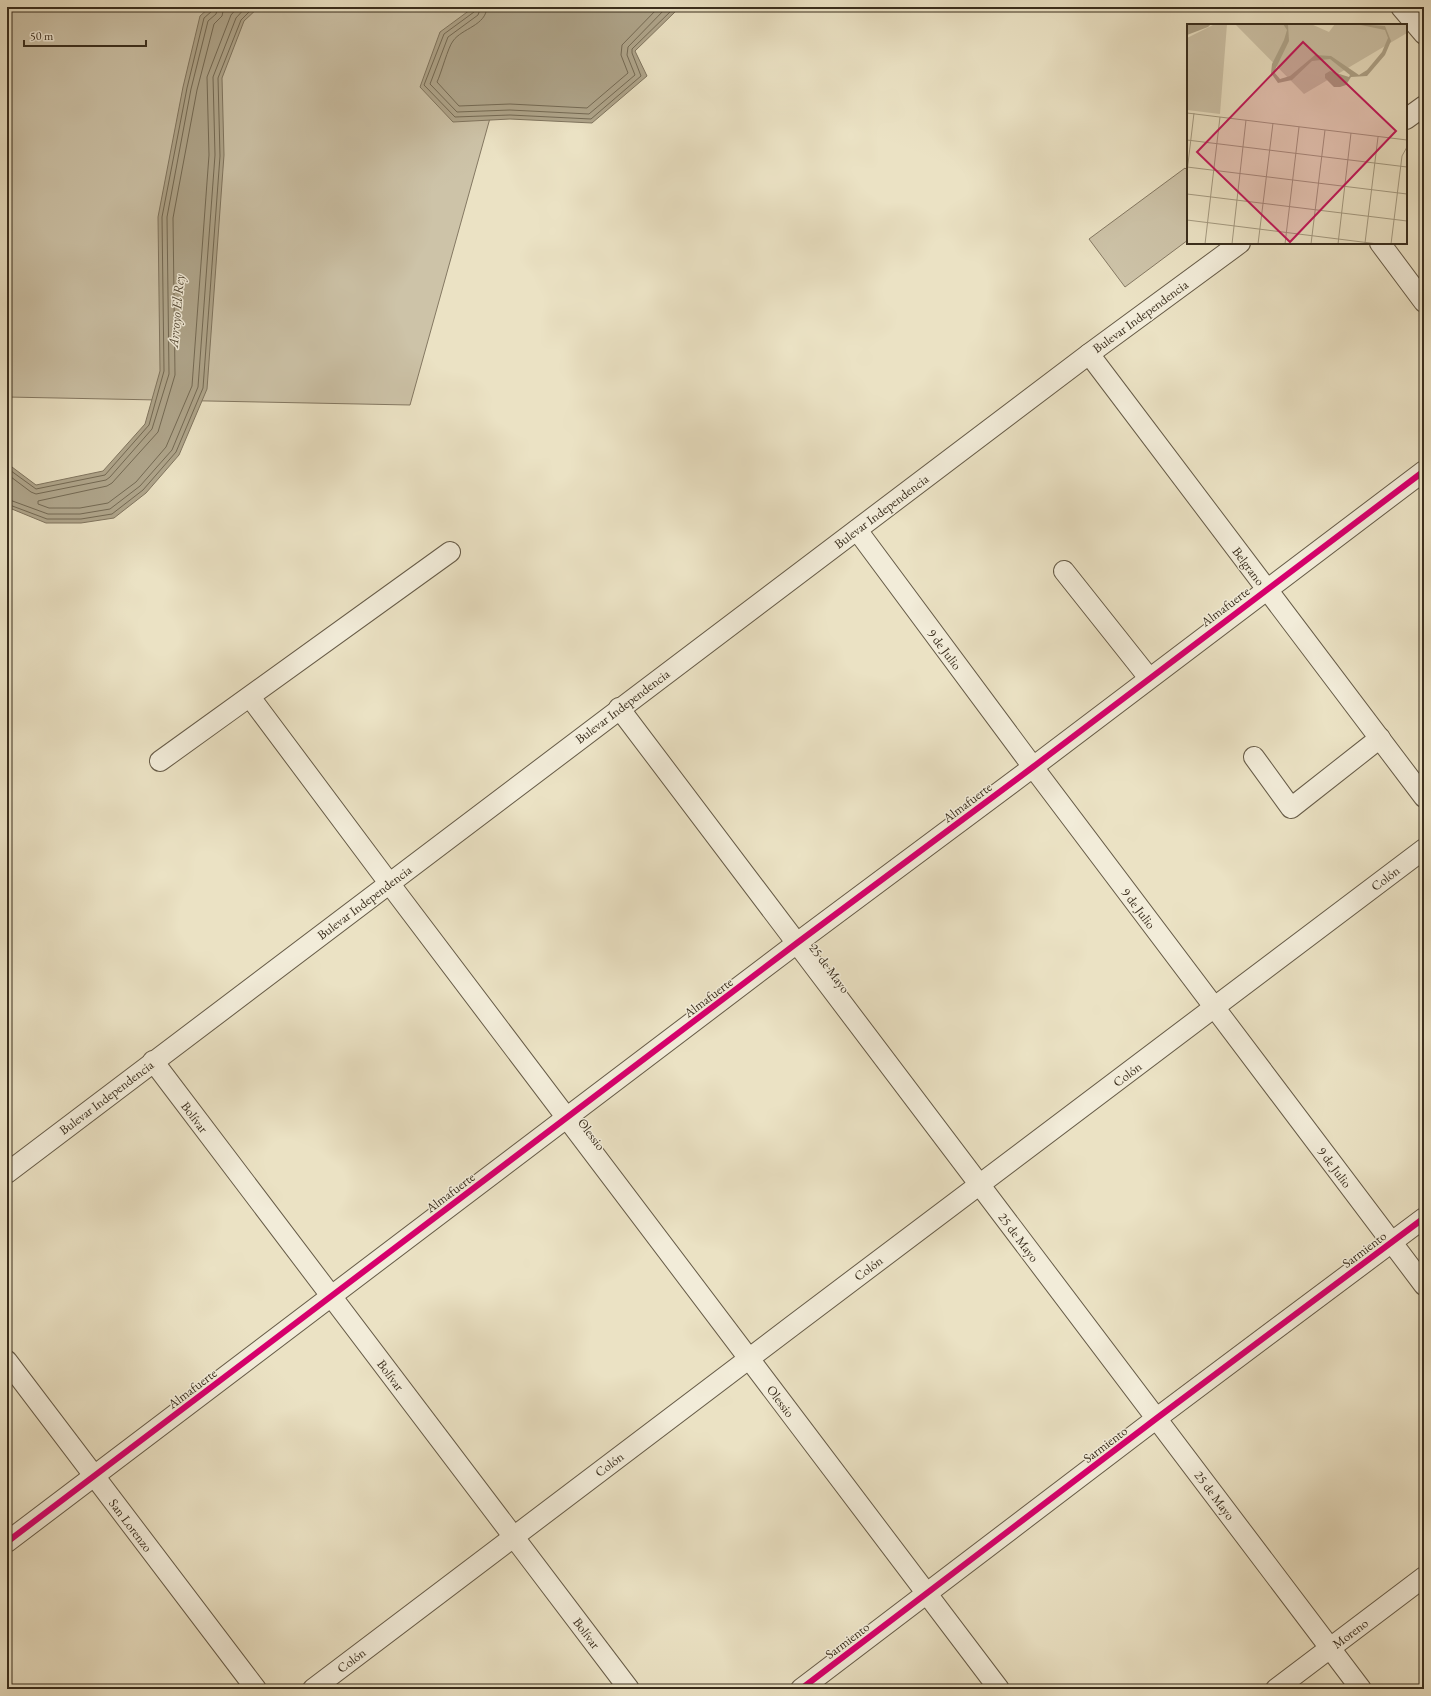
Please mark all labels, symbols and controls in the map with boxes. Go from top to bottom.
scale bar [24,22,146,48]
inset map [1187,24,1407,244]
text: 50 m [30,28,54,44]
water label: Arroyo El Rey [164,273,188,349]
street label: Bulevar Independencia [1089,276,1192,357]
street label: Bulevar Independencia [831,470,933,553]
street label: Belgrano [1228,543,1269,589]
street label: Almafuerte [1197,582,1253,631]
street label: 9 de Julio [924,625,966,673]
street label: Bulevar Independencia [572,665,674,748]
street label: Almafuerte [939,778,995,827]
street label: Bulevar Independencia [314,861,416,944]
street label: Colón [1367,862,1403,895]
street label: 9 de Julio [1118,884,1160,932]
street label: 25 de Mayo [805,940,854,996]
street label: Almafuerte [680,973,736,1022]
street label: Bulevar Independencia [56,1056,158,1139]
street label: Colón [1109,1058,1145,1091]
street label: Bolívar [177,1098,212,1137]
street label: Olessio [574,1115,609,1154]
street label: 9 de Julio [1314,1143,1356,1191]
street label: Almafuerte [422,1168,478,1217]
street label: 25 de Mayo [994,1209,1043,1265]
street label: Sarmiento [1339,1227,1390,1272]
street label: Colón [850,1252,886,1285]
street label: Bolívar [373,1356,408,1395]
street label: Almafuerte [164,1364,220,1413]
street label: Olessio [763,1382,798,1421]
street label: Sarmiento [1080,1422,1131,1467]
street label: Colón [591,1448,627,1481]
street label: 25 de Mayo [1190,1467,1239,1523]
street label: San Lorenzo [105,1495,156,1555]
street label: Bolívar [569,1614,604,1653]
street label: Moreno [1329,1614,1372,1652]
street label: Sarmiento [822,1618,873,1663]
street label: Colón [333,1644,369,1677]

